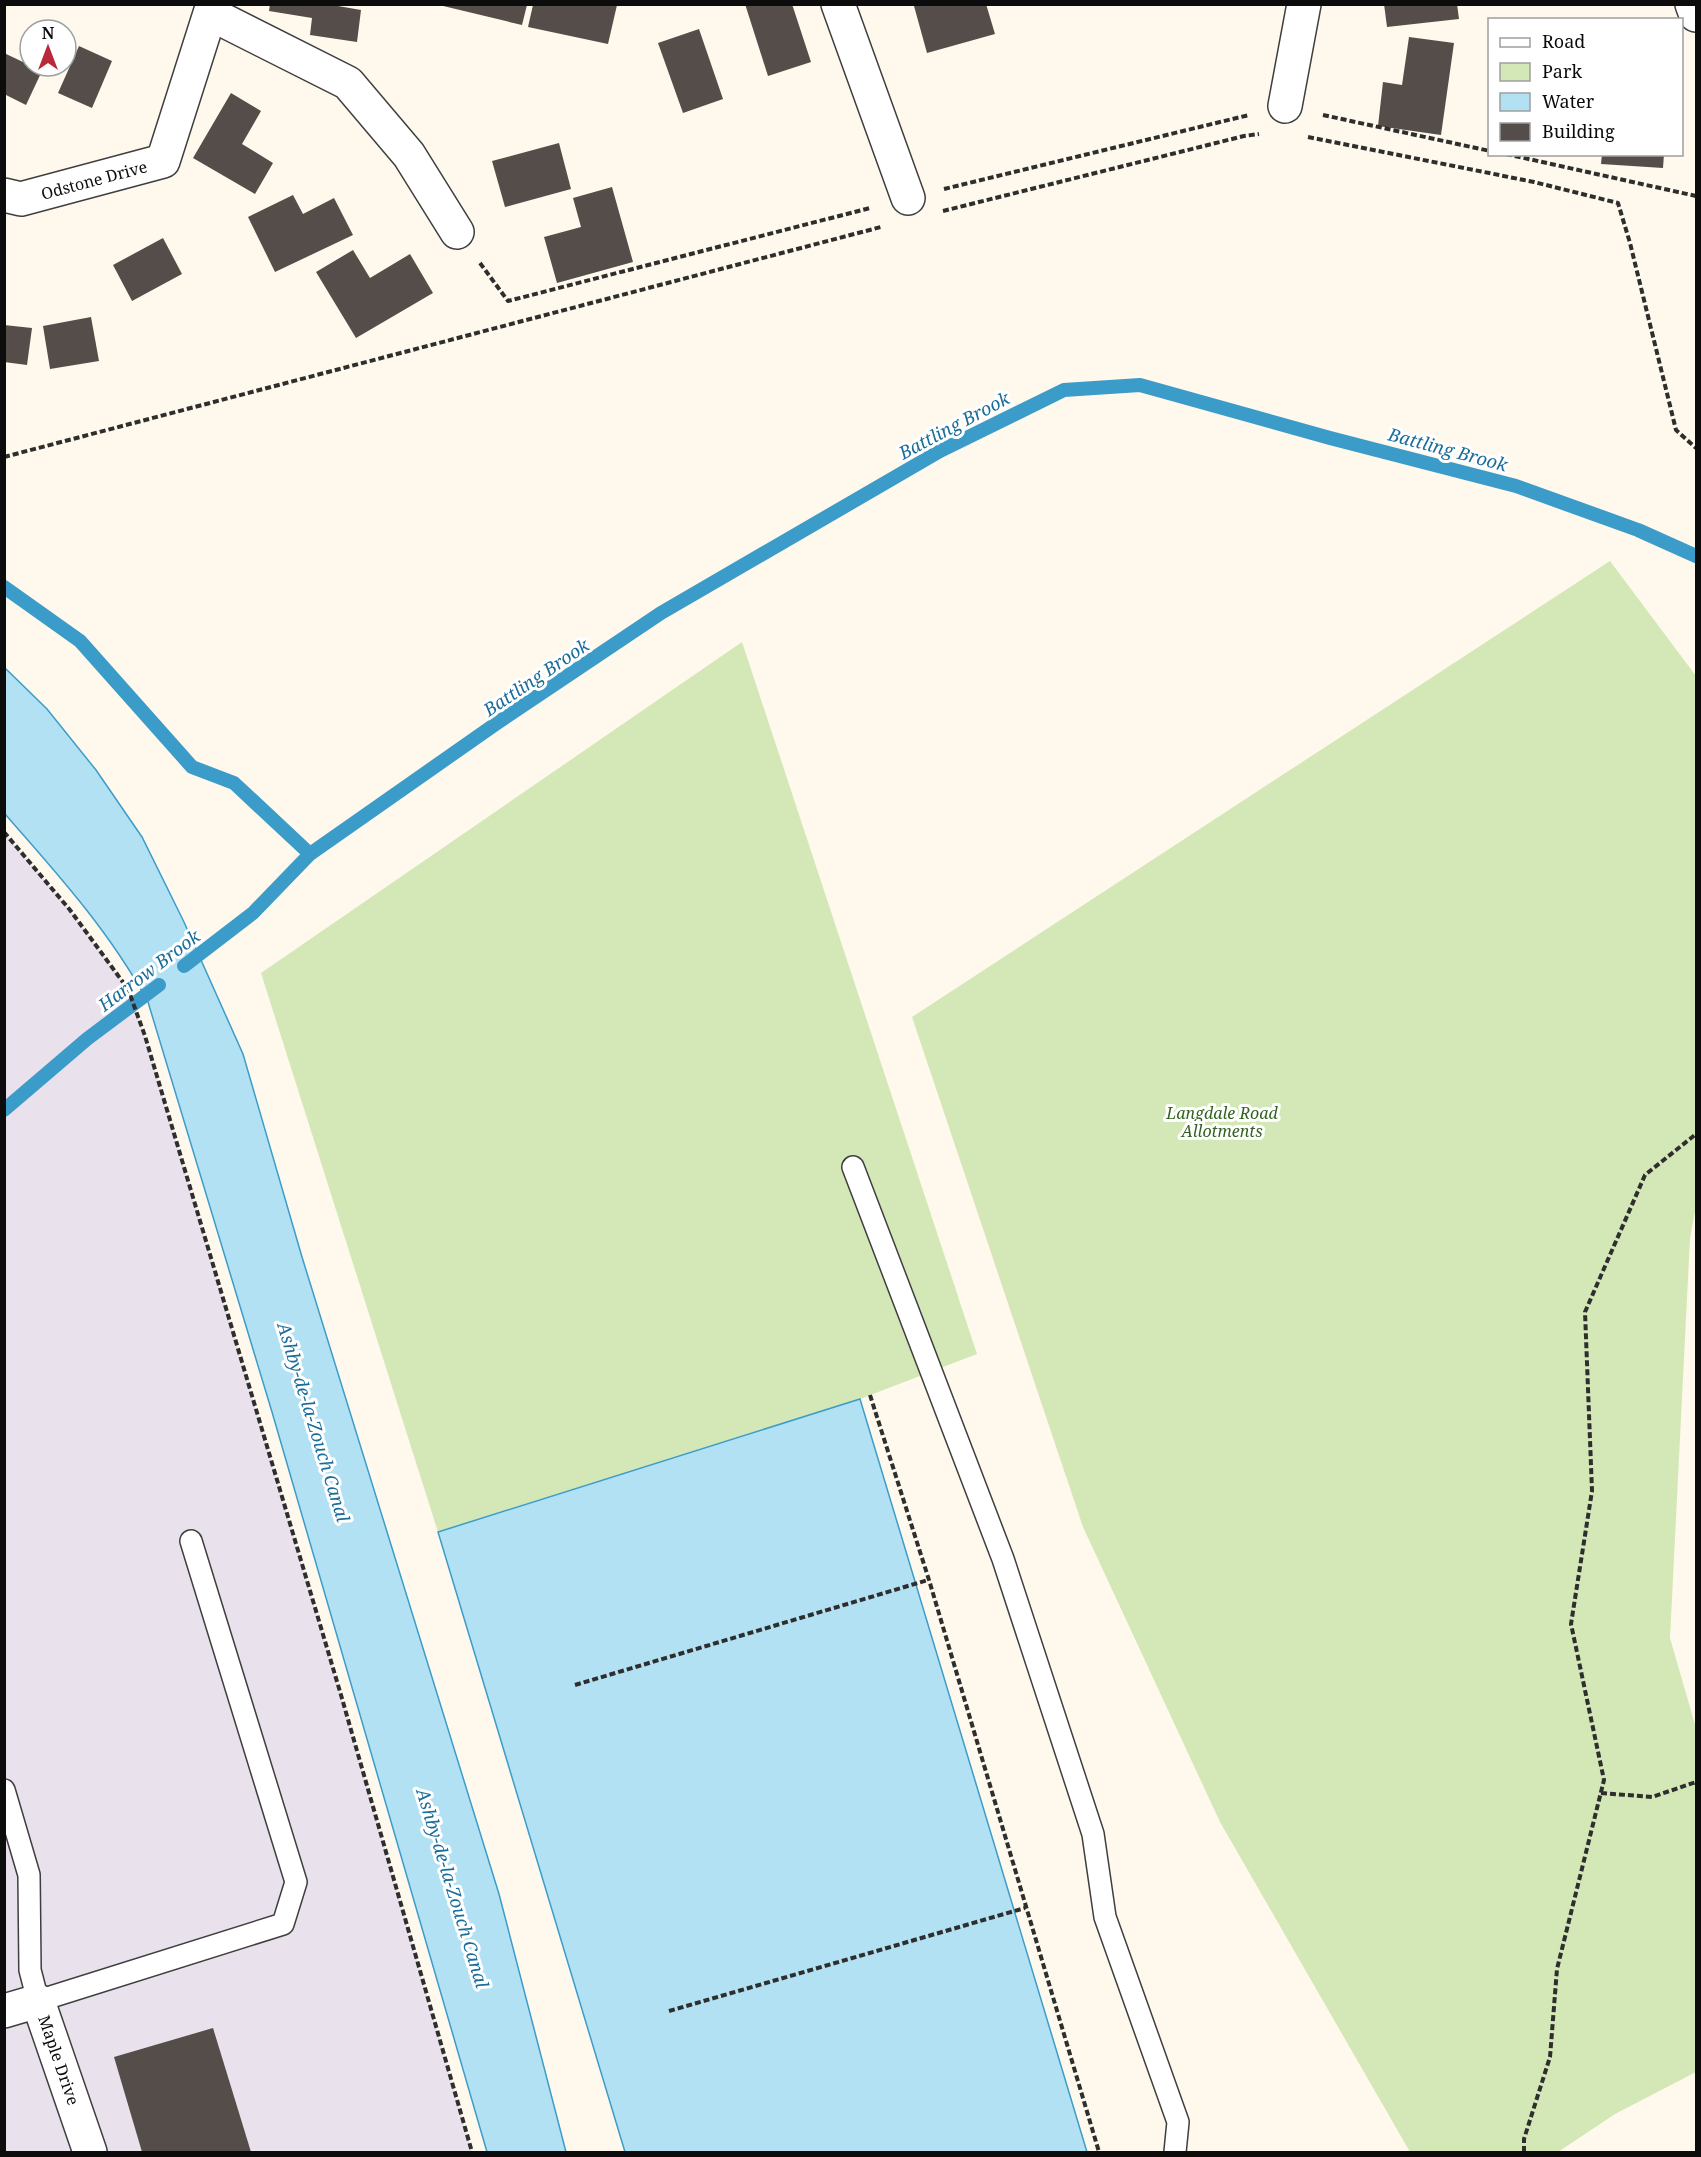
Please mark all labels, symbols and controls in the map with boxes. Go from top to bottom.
north arrow [18,18,78,78]
legend [1488,18,1683,156]
text: N [42,22,55,44]
text: Road [1542,29,1585,53]
text: Park [1542,59,1582,83]
text: Water [1542,89,1595,113]
text: Building [1542,119,1615,143]
street label: Odstone Drive [39,155,149,205]
water label: Battling Brook [893,385,1014,465]
water label: Battling Brook [1385,421,1511,477]
water label: Battling Brook [478,632,594,722]
water label: Harrow Brook [92,923,205,1017]
park label: Langdale Road Allotments [1165,1102,1278,1142]
water label: Ashby-de-la-Zouch Canal [272,1317,356,1525]
water label: Ashby-de-la-Zouch Canal [411,1783,495,1991]
street label: Maple Drive [33,2012,85,2108]

